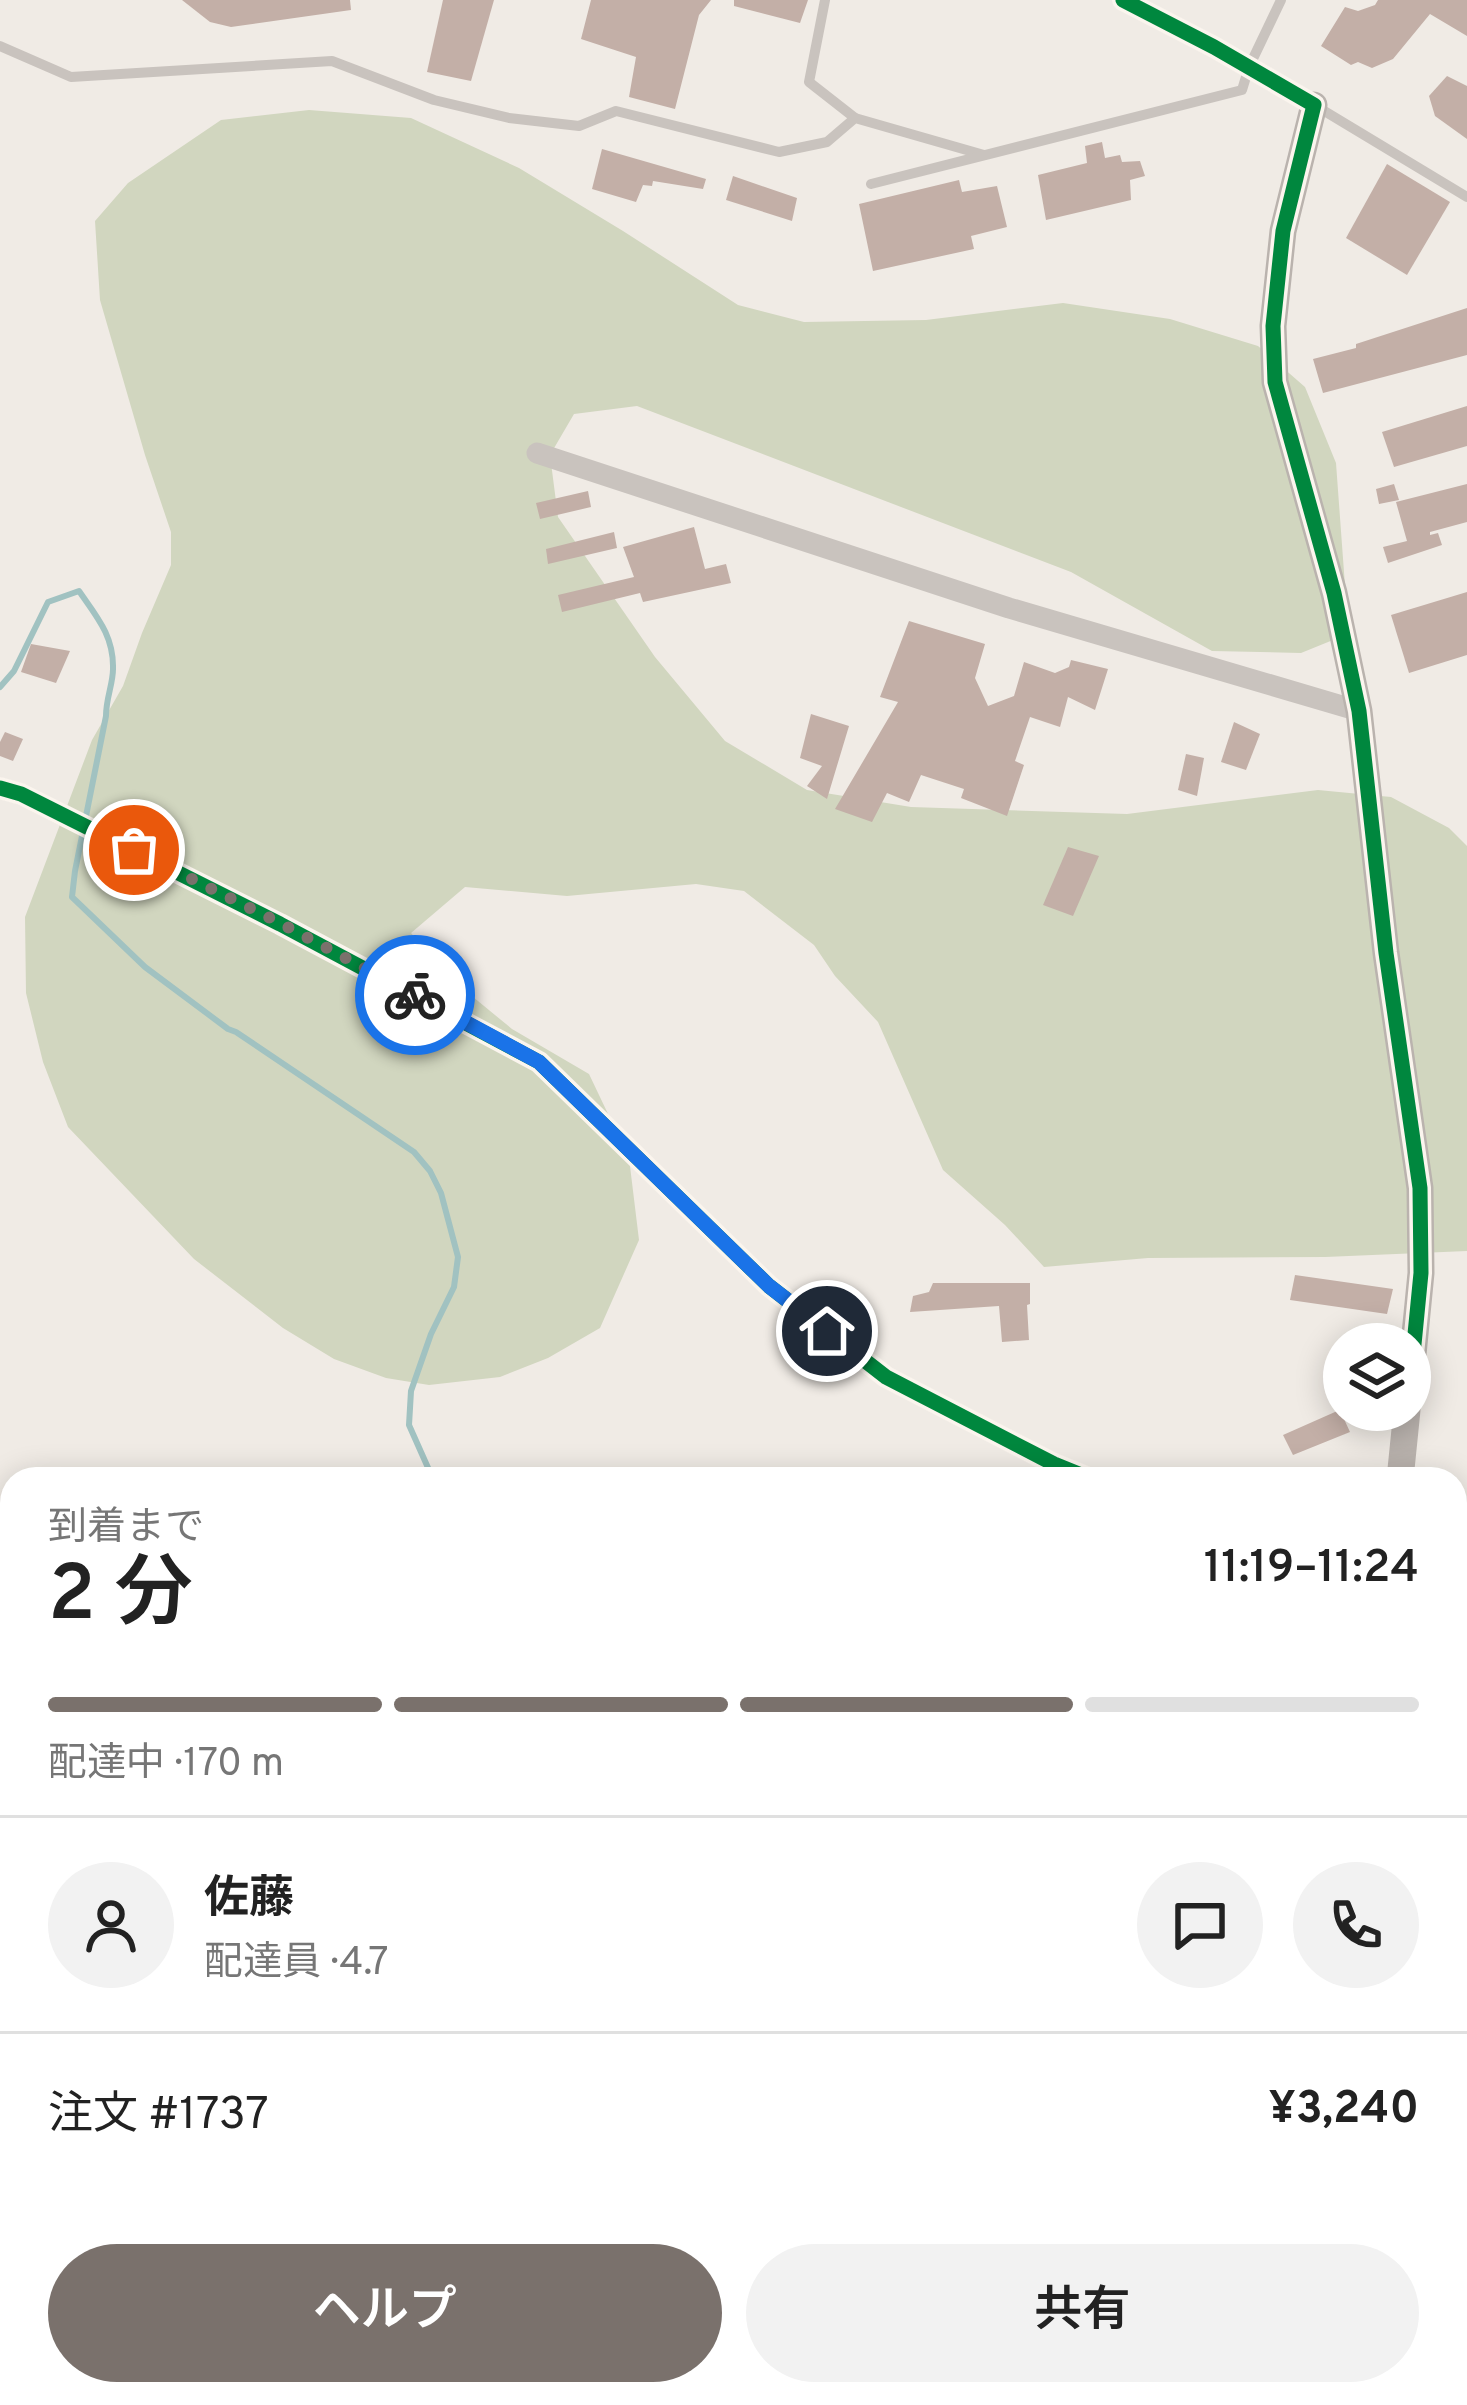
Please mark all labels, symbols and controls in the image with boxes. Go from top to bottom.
pin [83,799,185,901]
icon: bag [101,817,167,883]
courier [355,935,475,1055]
icon: bike [382,962,448,1028]
pin [776,1280,878,1382]
icon: home [794,1298,860,1364]
map controls [1323,1323,1431,1431]
button: layers [1323,1323,1431,1431]
text: 到着まで [48,1505,204,1554]
text: 11:19–11:24 [1204,1541,1419,1598]
text: 2 分 [48,1549,193,1648]
text: 配達中 · 170 m [48,1741,284,1790]
button: person [48,1862,174,1988]
button: chat [1137,1862,1263,1988]
button: phone [1293,1862,1419,1988]
text: 佐藤 [204,1872,294,1929]
text: 配達員 · 4.7 [204,1940,389,1989]
text: ¥3,240 [1268,2082,1419,2139]
text: 注文 #1737 [48,2088,269,2145]
button: ヘルプ [48,2244,722,2382]
button: 共有 [746,2244,1419,2382]

